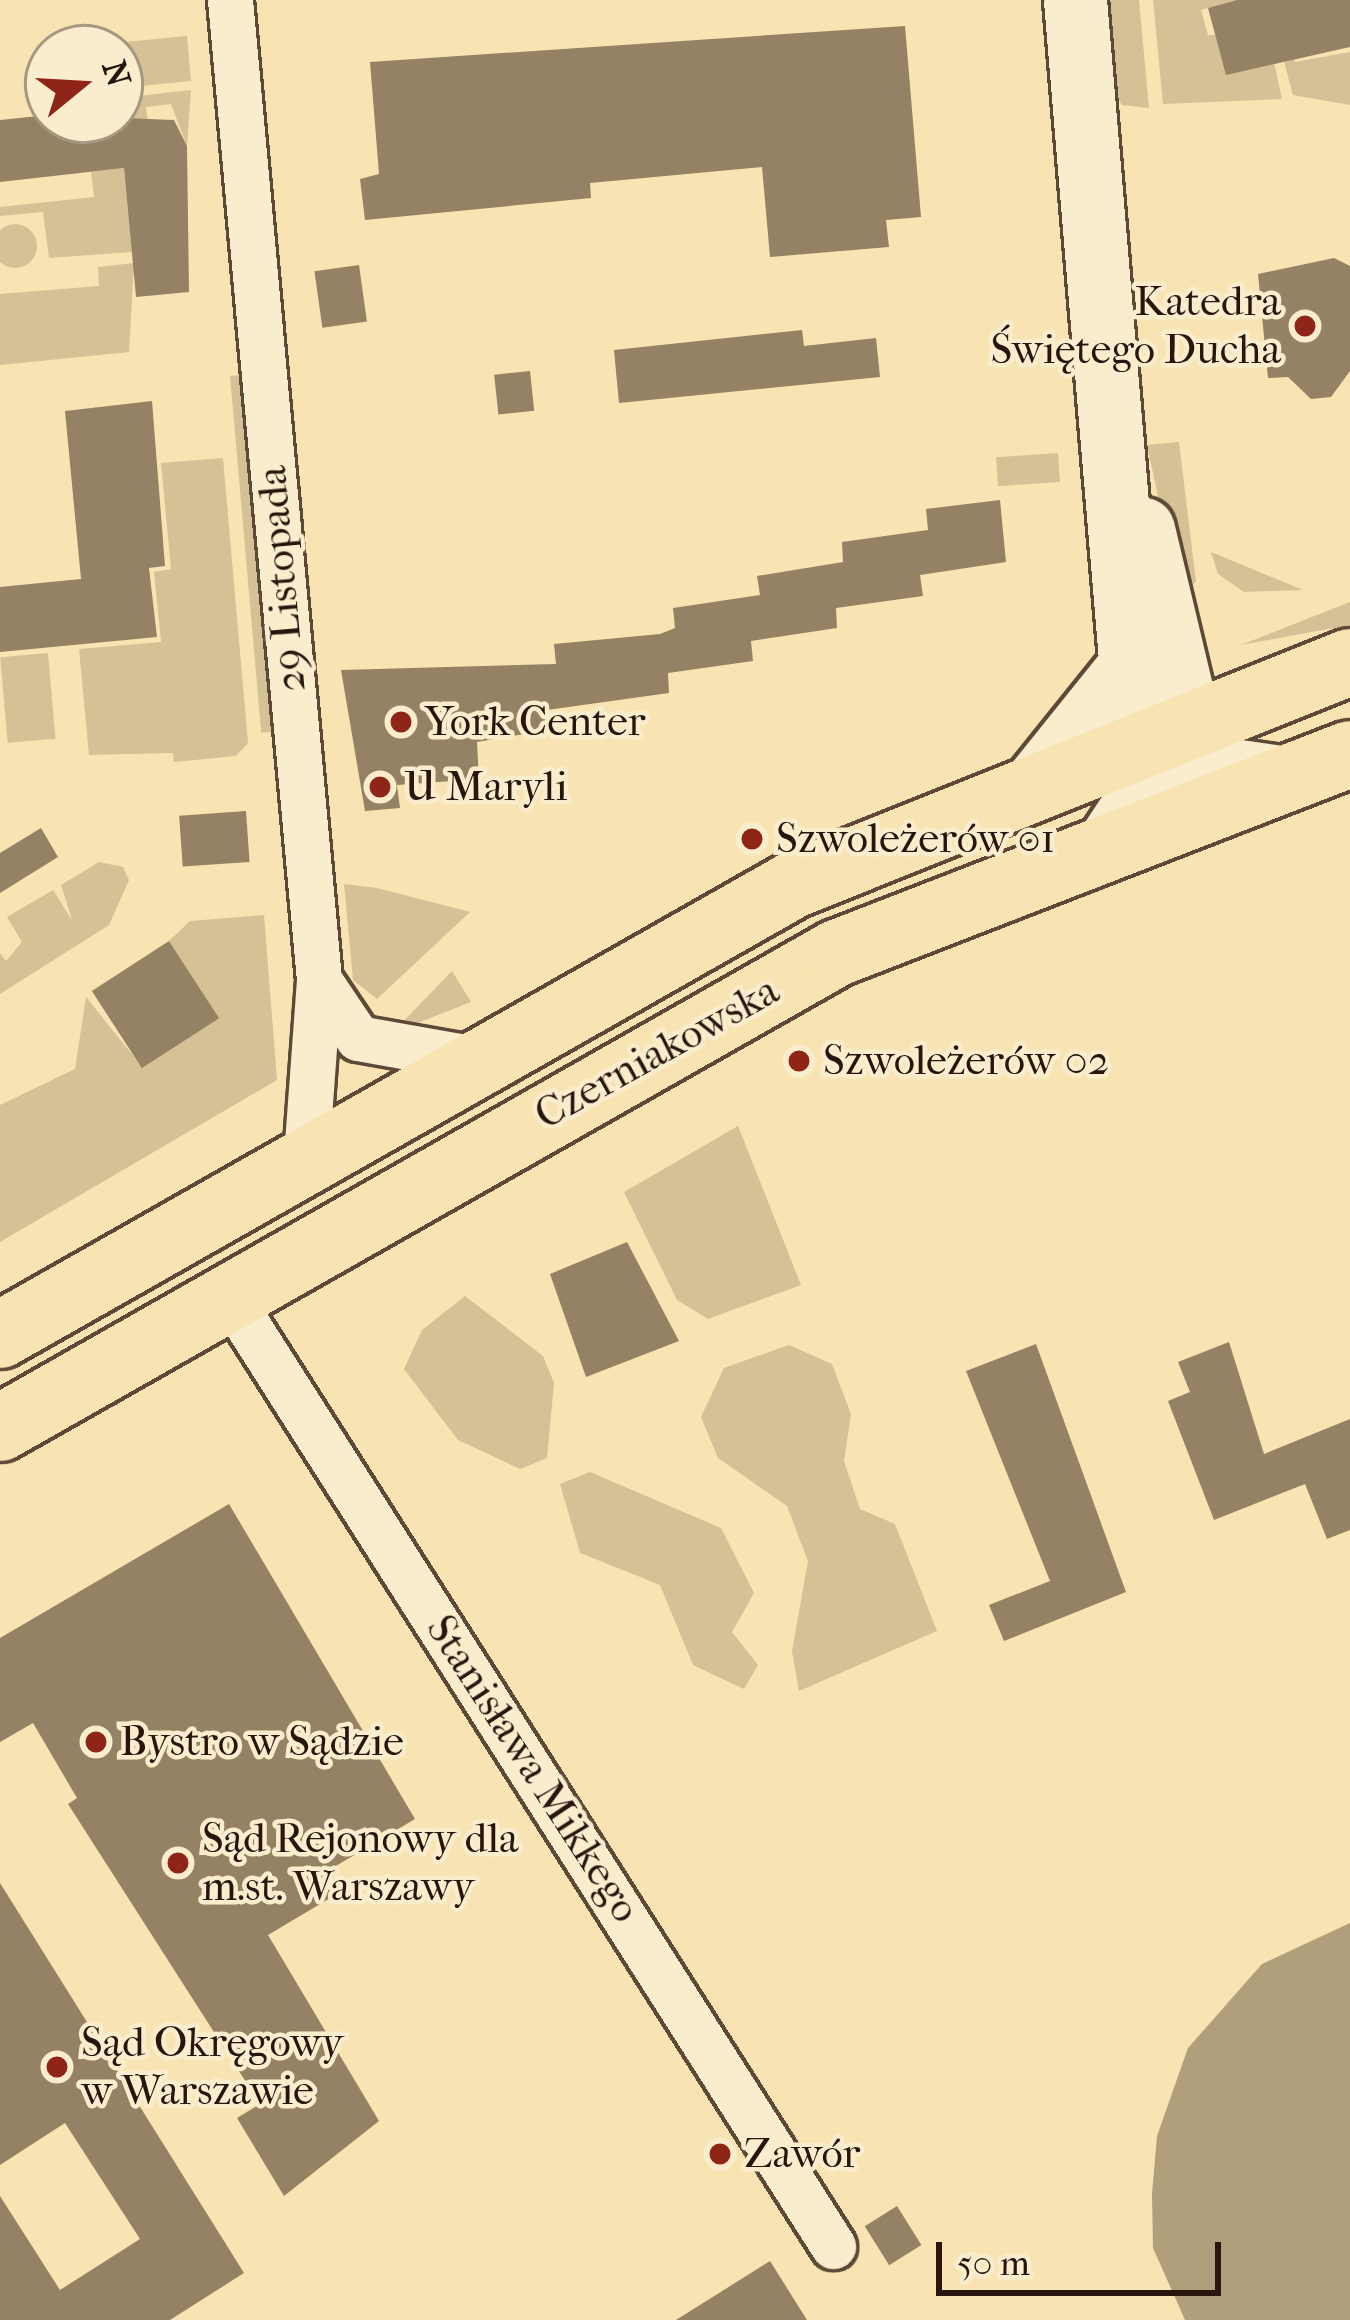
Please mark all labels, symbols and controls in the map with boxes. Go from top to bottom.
north arrow [24,24,144,144]
text: N [93,56,138,92]
place label: Katedra Świętego Ducha [990,277,1281,376]
marker: Katedra Świętego Ducha [1292,313,1318,339]
street label: 29 Listopada [247,464,317,694]
place label: York Center [425,697,646,747]
marker: York Center [388,709,414,735]
place label: U Maryli [404,762,568,812]
marker: U Maryli [367,774,393,800]
place label: Szwoleżerów 01 [776,814,1055,864]
marker: Szwoleżerów 01 [739,826,765,852]
street label: Czerniakowska [526,965,788,1141]
place label: Szwoleżerów 02 [823,1036,1109,1086]
marker: Szwoleżerów 02 [786,1048,812,1074]
street label: Stanisława Mikkego [415,1606,651,1932]
place label: Bystro w Sądzie [120,1717,404,1767]
marker: Bystro w Sądzie [83,1729,109,1755]
place label: Sąd Rejonowy dla m.st. Warszawy [202,1814,518,1912]
marker: Sąd Rejonowy dla m.st. Warszawy [165,1850,191,1876]
place label: Sąd Okręgowy w Warszawie [81,2018,344,2116]
marker: Sąd Okręgowy w Warszawie [44,2054,70,2080]
place label: Zawór [744,2129,860,2179]
marker: Zawór [707,2141,733,2167]
scale bar [942,2218,1227,2292]
text: 50 m [957,2242,1030,2284]

